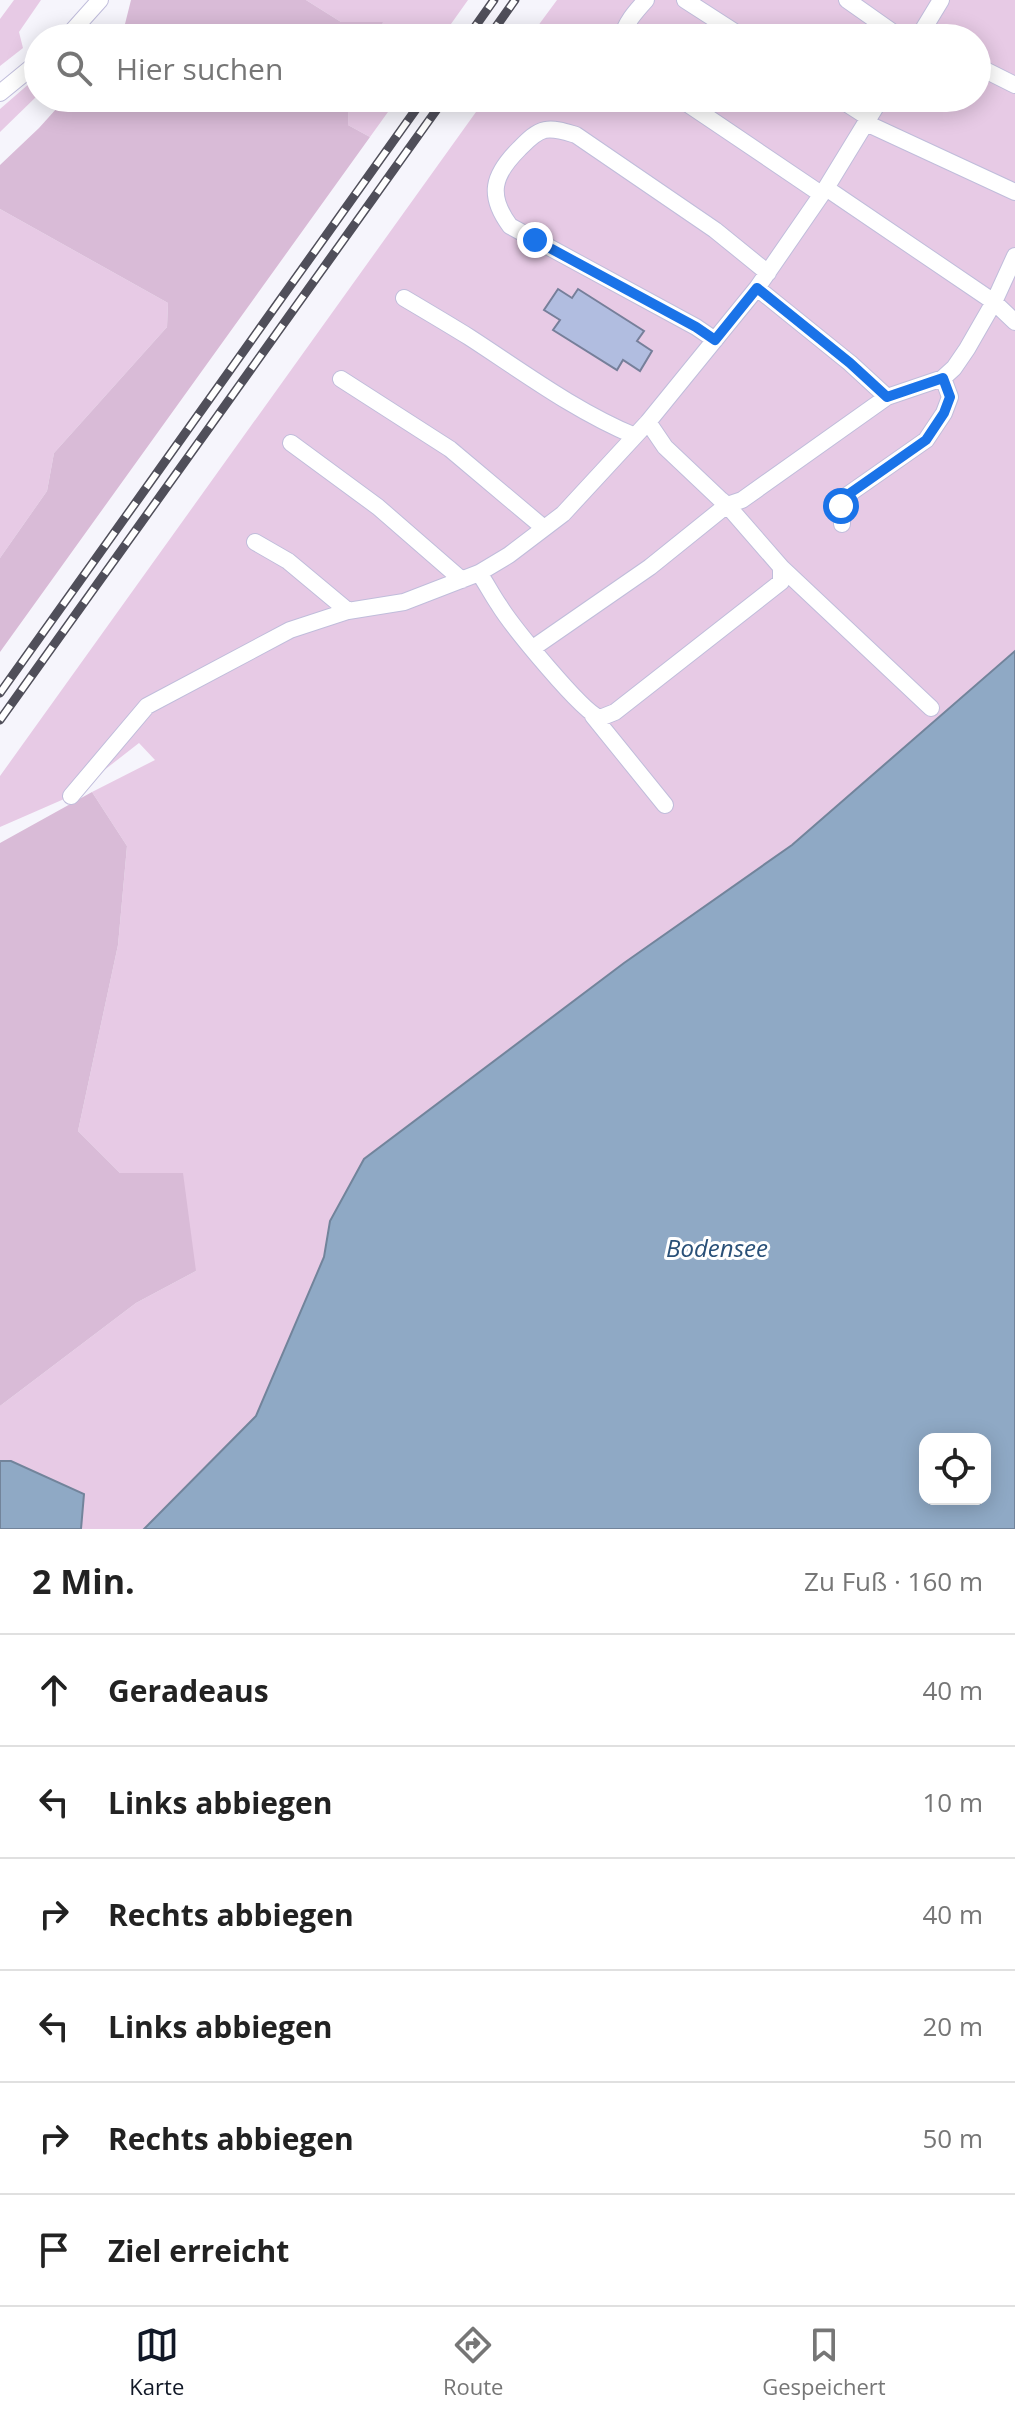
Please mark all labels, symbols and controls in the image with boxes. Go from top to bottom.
search box [24,24,991,112]
icon: search [52,46,96,90]
text: Hier suchen [116,48,283,89]
route end [517,222,553,258]
route start [823,488,859,524]
water label: Bodensee [666,1231,768,1264]
map controls [919,1433,991,1505]
button: locate [919,1433,991,1505]
text: 2 Min. [32,1558,135,1604]
text: Zu Fuß · 160 m [804,1563,983,1599]
icon: ahead [32,1668,76,1712]
text: Geradeaus [108,1670,269,1711]
text: 40 m [922,1672,983,1708]
icon: left [32,1780,76,1824]
text: Links abbiegen [108,1782,333,1823]
text: 10 m [922,1784,983,1820]
icon: right [32,1892,76,1936]
text: Rechts abbiegen [108,1894,354,1935]
text: 40 m [922,1896,983,1932]
icon: left [32,2004,76,2048]
text: Links abbiegen [108,2006,333,2047]
text: 20 m [922,2008,983,2044]
icon: right [32,2116,76,2160]
text: Rechts abbiegen [108,2118,354,2159]
text: 50 m [922,2120,983,2156]
icon: arrive [32,2228,76,2272]
text: Ziel erreicht [108,2230,289,2271]
tab: Karte [129,2323,184,2401]
tab: Route [443,2323,503,2401]
tab: Gespeichert [762,2323,886,2401]

